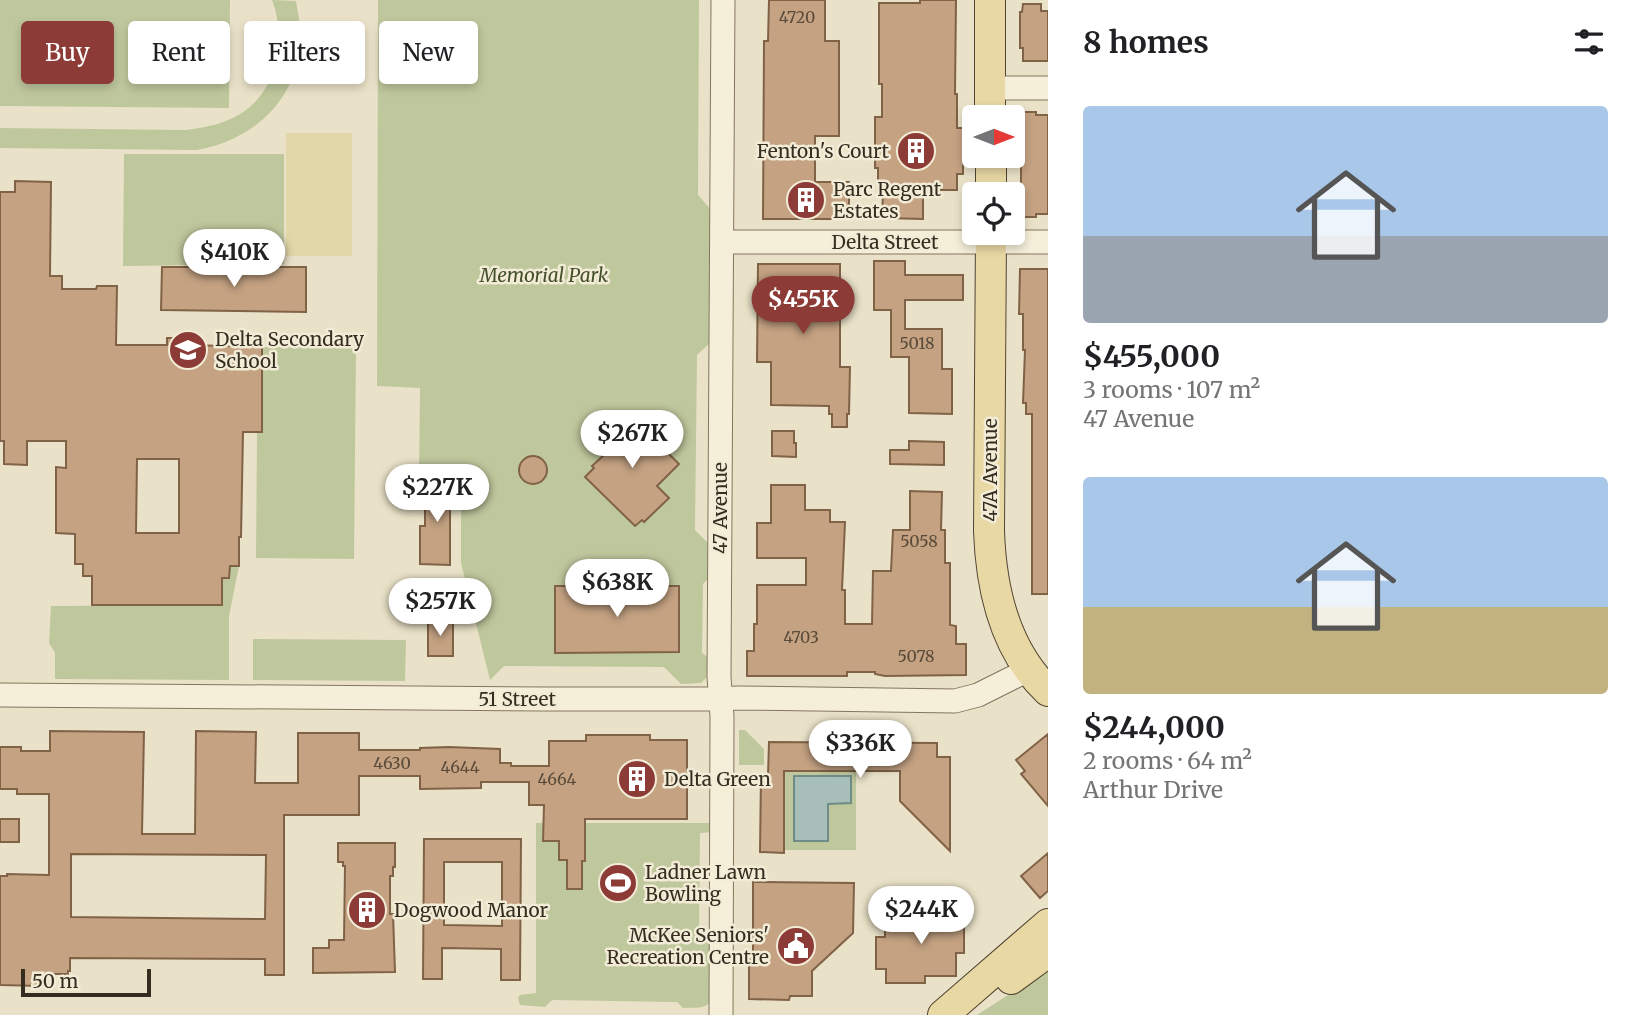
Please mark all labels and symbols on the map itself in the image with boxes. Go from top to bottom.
house number: 4720 [779,7,815,27]
north arrow [962,105,1026,168]
building icon: Fenton's Court [895,130,937,172]
place label: Fenton's Court [757,139,890,163]
place label: Parc Regent Estates [833,177,942,223]
building icon: Parc Regent Estates [785,179,827,221]
pin: $410K [185,230,283,289]
street label: Delta Street [832,230,939,254]
park label: Memorial Park [479,263,609,287]
pin: $455K [754,276,852,336]
place label: Delta Secondary School [215,327,364,373]
school or university icon: Delta Secondary School [167,329,209,371]
house number: 5018 [899,333,935,353]
pin: $267K [583,410,681,470]
street label: 47A Avenue [978,418,1002,522]
street label: 47 Avenue [708,462,732,554]
pin: $227K [388,464,486,524]
house number: 5058 [900,531,938,551]
pin: $638K [568,560,666,619]
pin: $257K [391,578,489,638]
house number: 4703 [783,627,819,647]
house number: 5078 [897,646,935,666]
street label: 51 Street [478,687,556,711]
pin: $336K [811,720,909,780]
house number: 4630 [373,753,411,773]
house number: 4644 [440,757,480,777]
building icon: Delta Green [616,758,658,800]
place label: Delta Green [664,767,771,791]
house number: 4664 [538,769,577,789]
place label: Ladner Lawn Bowling [645,860,767,906]
sports icon: Ladner Lawn Bowling [597,862,639,904]
pin: $244K [872,886,970,946]
building icon: Dogwood Manor [346,889,388,931]
place label: Dogwood Manor [394,898,549,922]
place label: McKee Seniors' Recreation Centre [606,923,769,969]
public building icon: McKee Seniors' Recreation Centre [775,925,817,967]
scale bar [21,966,150,998]

